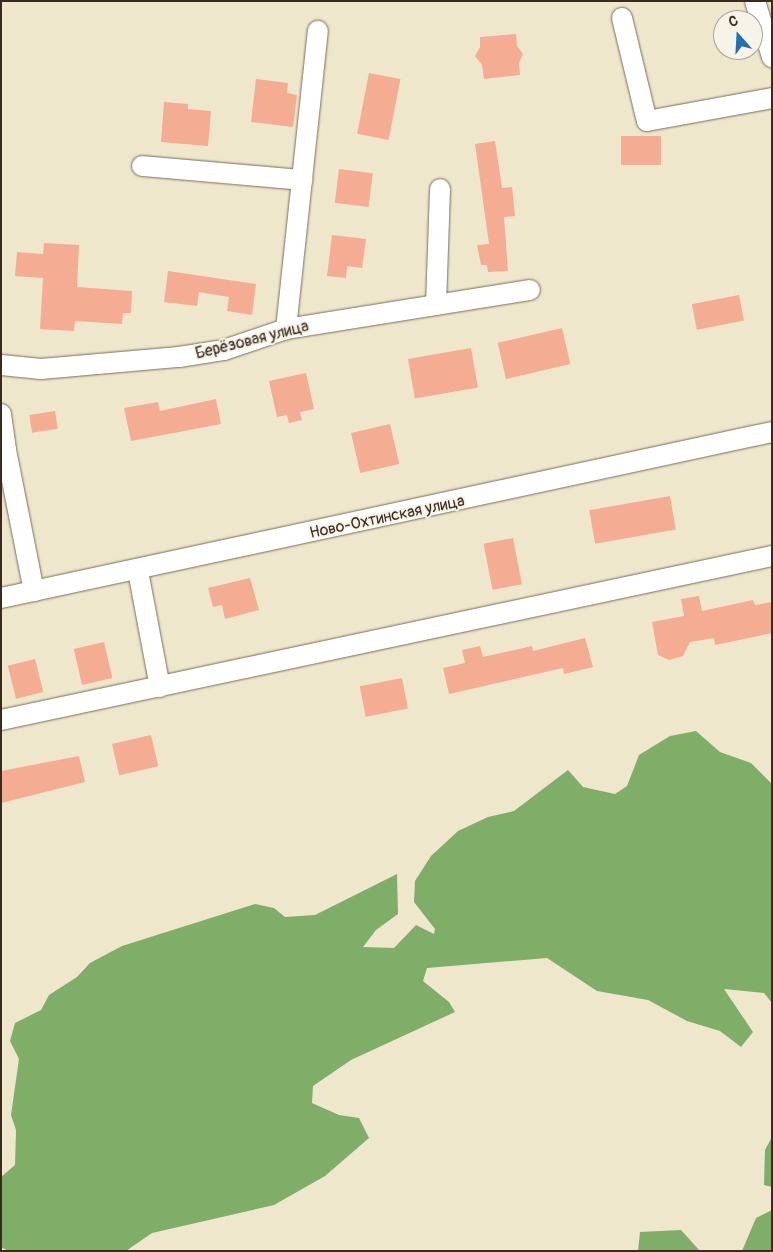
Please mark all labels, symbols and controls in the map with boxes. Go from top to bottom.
north arrow [713,10,763,60]
text: С [726,12,740,31]
street label: Берёзовая улица [193,317,311,363]
street label: Ново-Охтинская улица [308,491,466,543]

